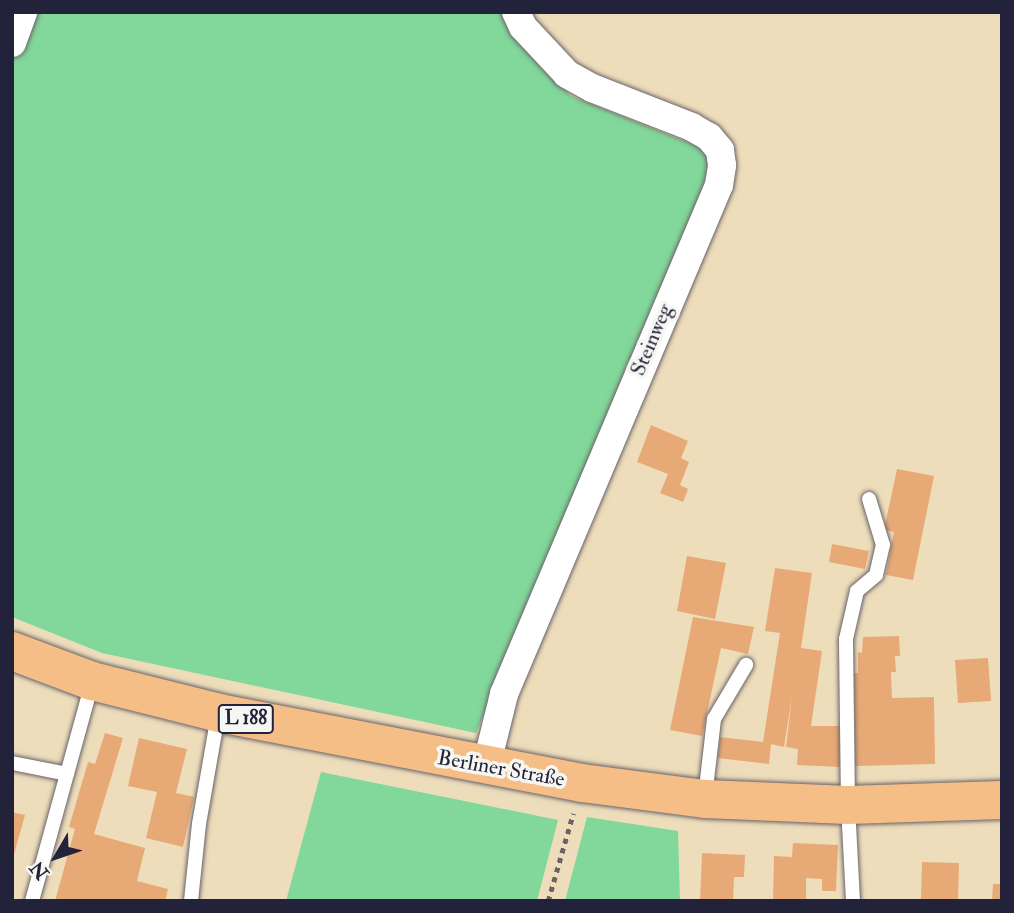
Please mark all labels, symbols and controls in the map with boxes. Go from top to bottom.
street label: Steinweg [626,300,678,380]
road number: L 188 [216,704,276,734]
street label: Berliner Straße [436,745,566,793]
north arrow [21,822,91,892]
text: N [25,856,54,884]

